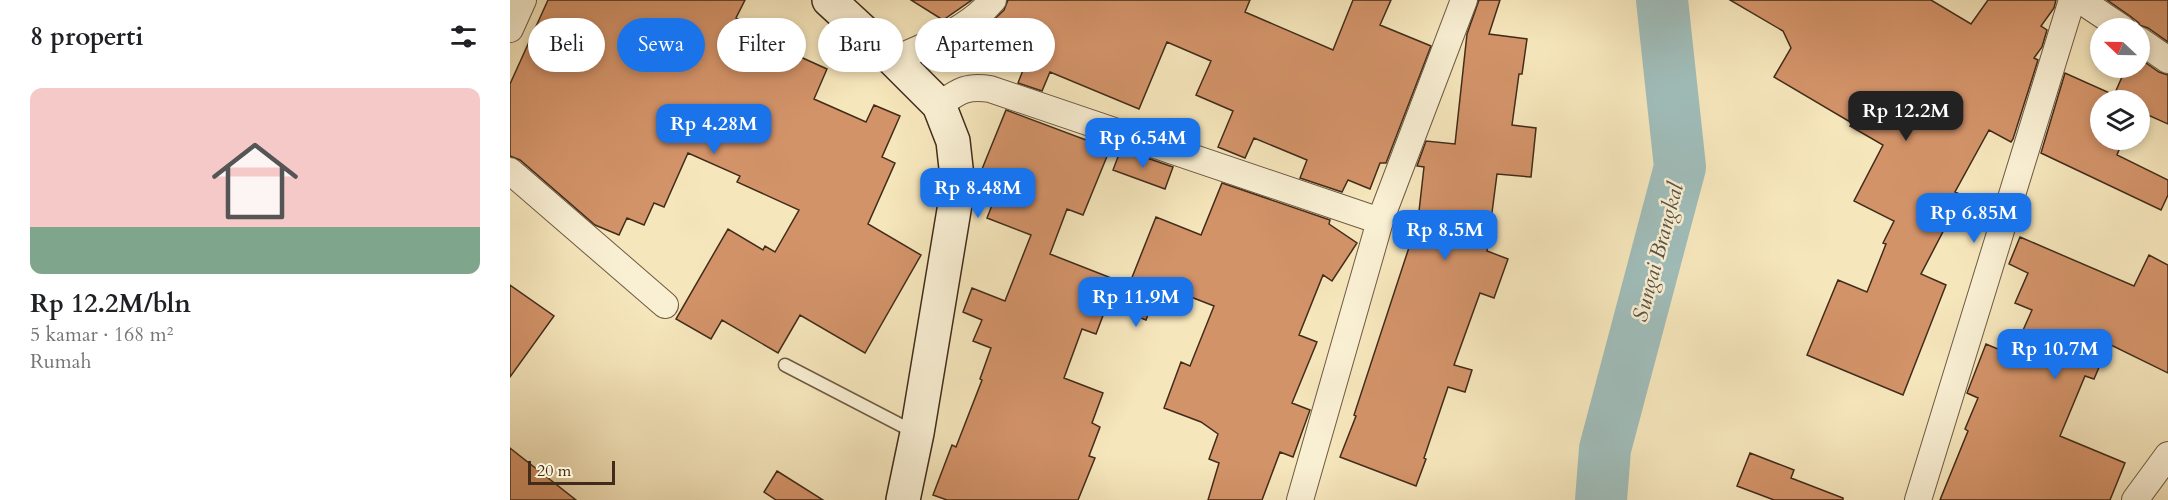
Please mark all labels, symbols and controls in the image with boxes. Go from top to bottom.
chip: Beli [528,18,605,72]
chip: Sewa [617,18,705,72]
chip: Filter [717,18,806,72]
chip: Baru [818,18,903,72]
chip: Apartemen [915,18,1055,72]
north arrow [2090,18,2150,78]
map controls [2090,18,2150,150]
text: 8 properti [30,19,143,54]
icon: filters [447,20,480,53]
button: layers [2090,90,2150,150]
pin: Rp 12.2M [1844,91,1968,142]
text: Rp 12.2M [1862,97,1950,124]
pin: Rp 4.28M [652,104,776,155]
text: Rp 4.28M [670,110,758,137]
pin: Rp 6.54M [1081,118,1205,169]
text: Rp 6.54M [1099,124,1187,151]
icon: home [201,127,309,235]
pin: Rp 8.48M [916,168,1040,219]
text: Rp 8.48M [934,174,1022,201]
water label: Sungai Brangkal [1625,179,1691,325]
pin: Rp 6.85M [1912,193,2036,244]
text: Rp 6.85M [1930,199,2018,226]
pin: Rp 8.5M [1390,210,1500,261]
text: Rp 8.5M [1406,216,1484,243]
pin: Rp 11.9M [1074,277,1198,328]
text: Rp 11.9M [1092,283,1180,310]
text: Rp 12.2M/bln [30,286,191,321]
text: 5 kamar · 168 m² [30,321,173,348]
pin: Rp 10.7M [1993,329,2117,380]
text: Rp 10.7M [2011,335,2099,362]
text: Rumah [30,348,91,375]
scale bar [528,458,615,486]
text: 20 m [537,460,571,482]

